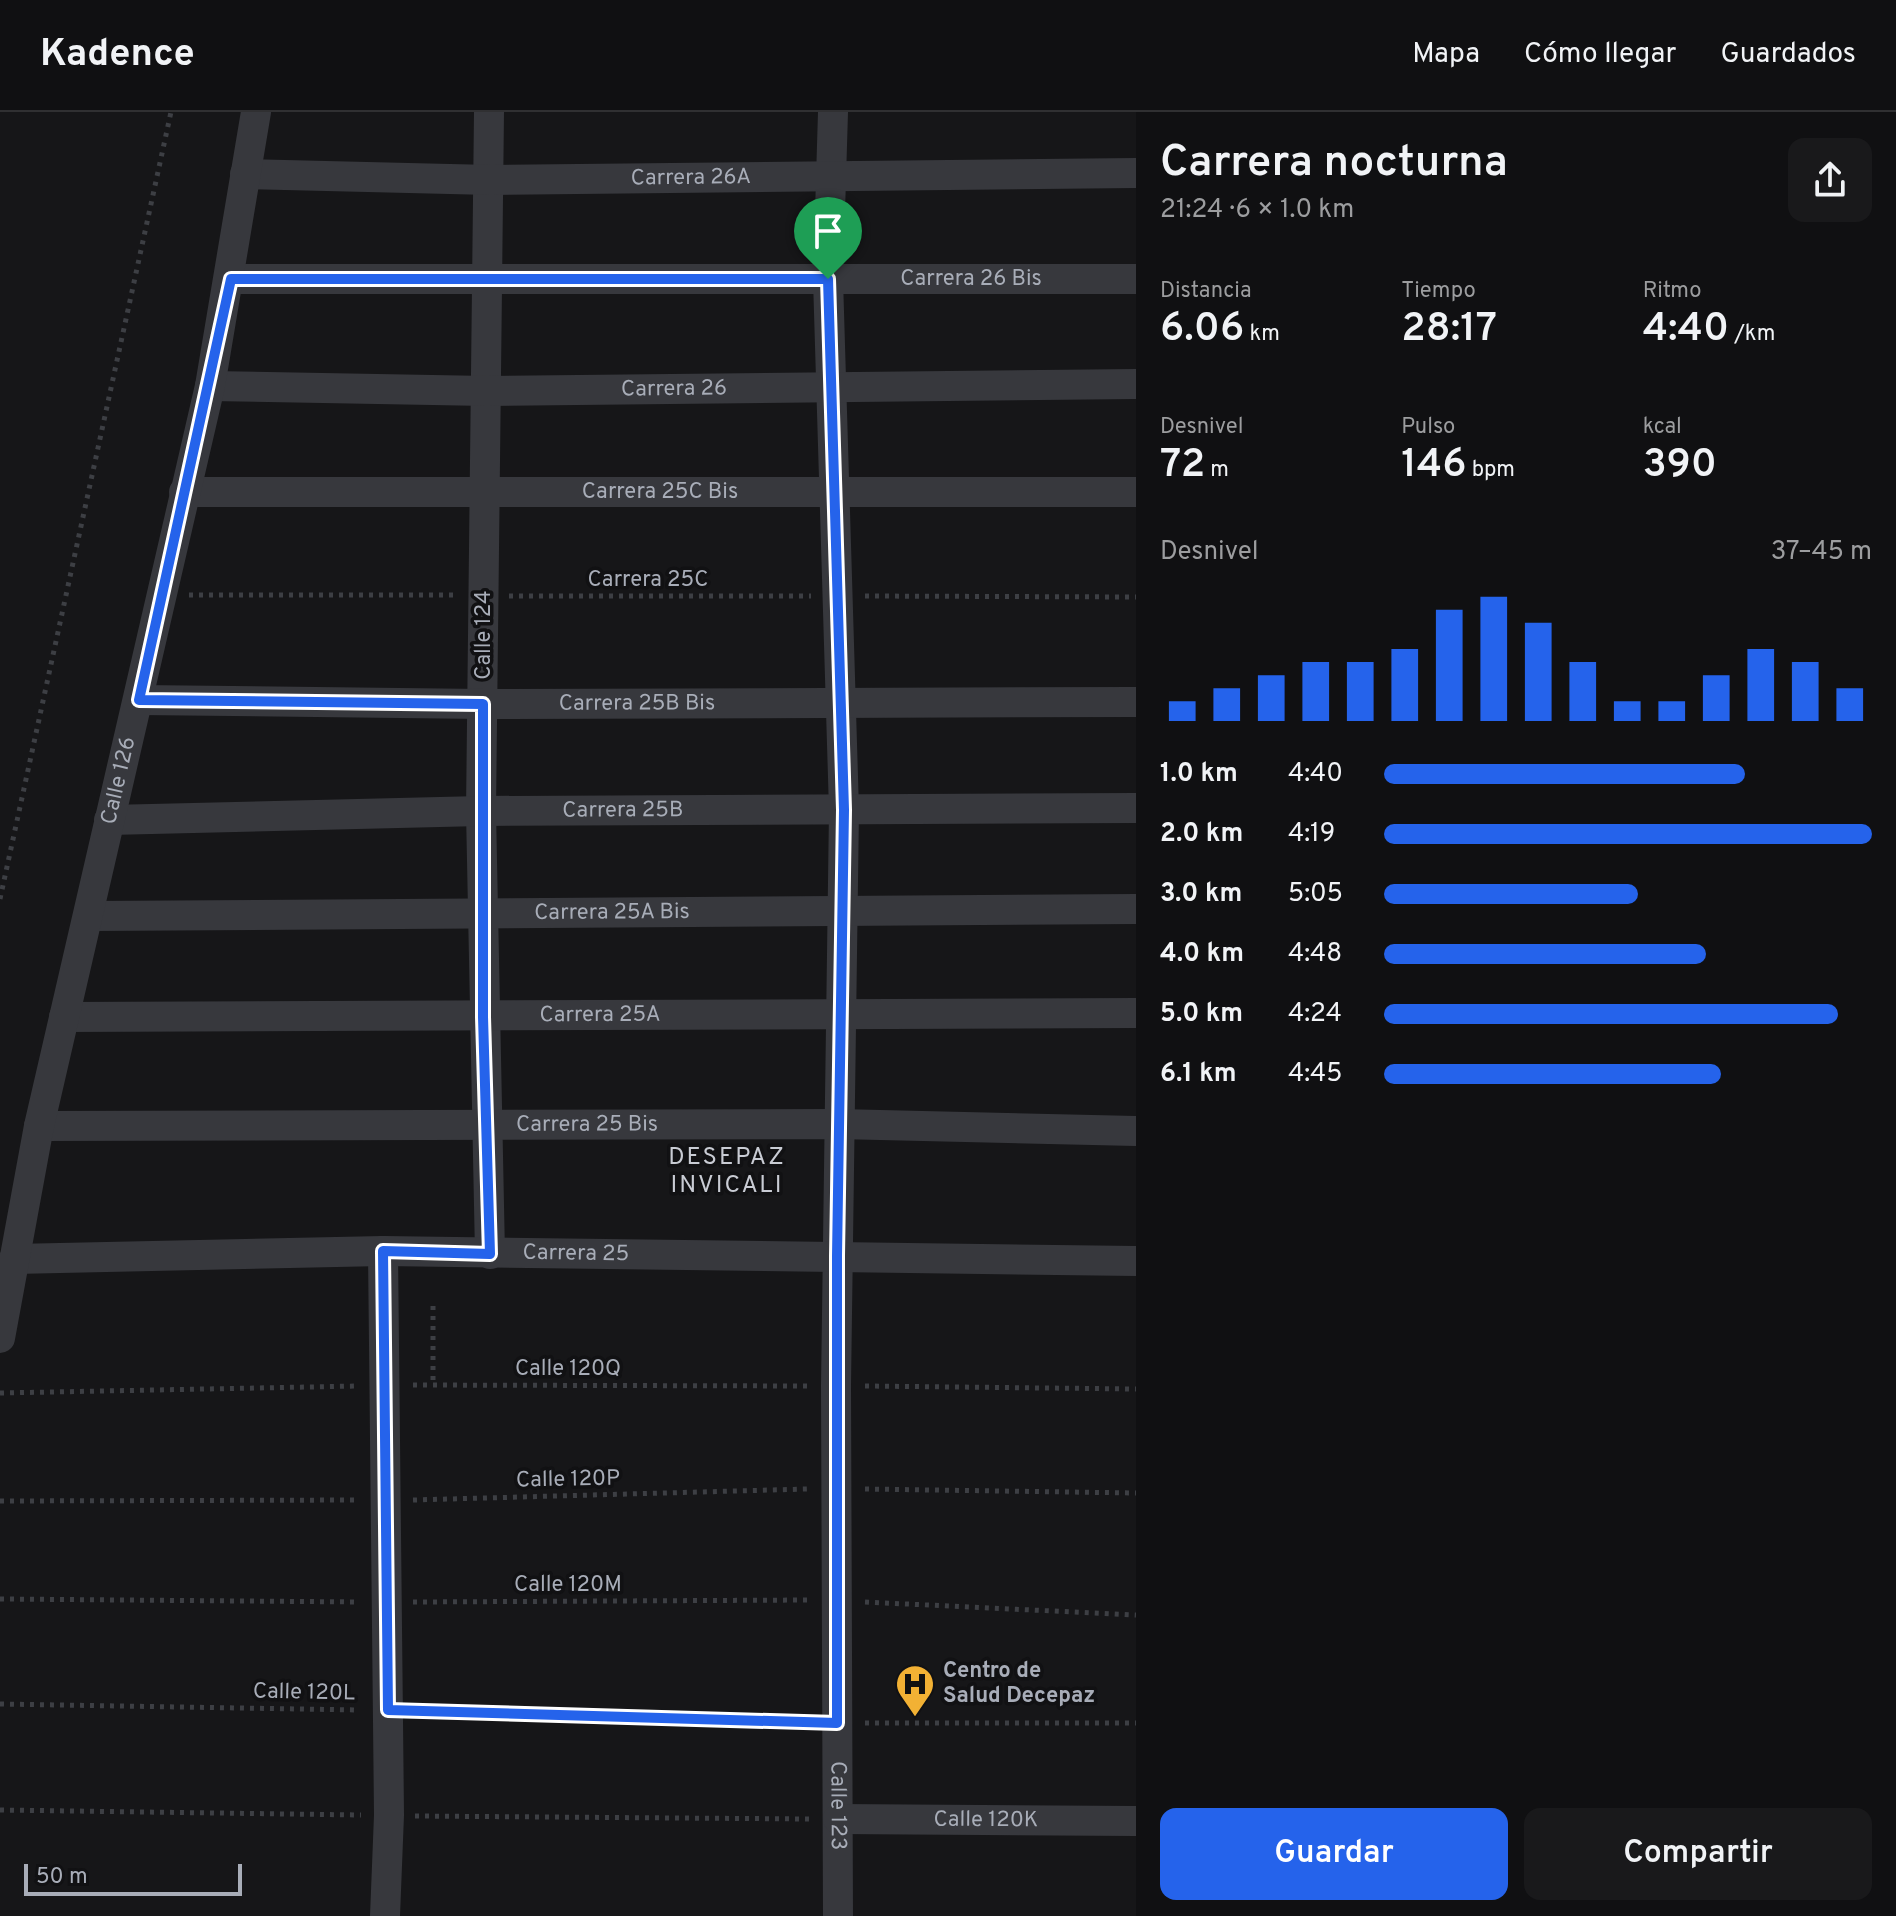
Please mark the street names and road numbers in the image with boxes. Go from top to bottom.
street label: Carrera 26A [630,164,751,192]
street label: Carrera 26 Bis [900,266,1042,293]
street label: Carrera 26 [621,375,727,403]
street label: Carrera 25C Bis [582,479,738,506]
street label: Carrera 25C [588,567,708,594]
street label: Calle 124 [471,590,498,680]
street label: Carrera 25B Bis [559,690,715,717]
street label: Calle 126 [96,734,142,827]
street label: Carrera 25B [562,797,683,824]
street label: Carrera 25A Bis [534,898,690,927]
street label: Carrera 25A [539,1001,661,1029]
street label: Carrera 25 Bis [516,1111,658,1138]
street label: Carrera 25 [522,1239,629,1268]
street label: Calle 120Q [515,1356,621,1383]
street label: Calle 120P [516,1466,620,1494]
street label: Calle 120M [514,1572,622,1599]
street label: Calle 120L [253,1679,355,1707]
street label: Calle 123 [824,1761,851,1850]
street label: Calle 120K [934,1806,1038,1834]

